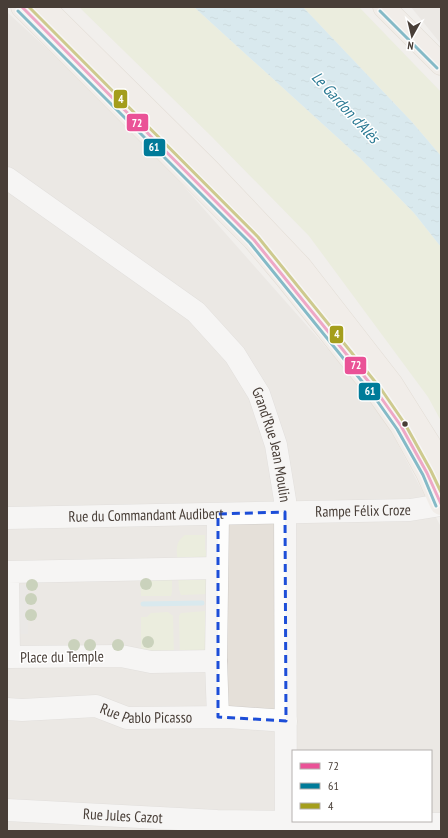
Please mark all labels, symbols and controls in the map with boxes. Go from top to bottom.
north arrow [392,16,432,56]
text: N [407,39,415,53]
water label: Le Gardon d'Alès [308,67,385,148]
line badge: 4 [113,89,128,109]
text: 4 [118,92,124,106]
line badge: 72 [126,113,149,132]
text: 72 [132,116,142,130]
line badge: 61 [143,138,166,157]
text: 61 [149,140,159,154]
line badge: 4 [329,325,344,344]
text: 4 [334,327,340,341]
line badge: 72 [344,356,367,375]
text: 72 [351,358,361,372]
line badge: 61 [358,382,381,401]
street label: Grand'Rue Jean Moulin [248,383,295,503]
text: 61 [365,384,375,398]
unlabelled marker [400,419,410,429]
street label: Rampe Félix Croze [315,500,411,521]
street label: Rue du Commandant Audibert [68,504,224,526]
street label: Place du Temple [20,646,104,667]
street label: Rue Pablo Picasso [98,699,192,727]
legend [292,750,432,822]
text: 72 [328,758,339,773]
text: 61 [328,778,339,793]
text: 4 [328,798,334,813]
street label: Rue Jules Cazot [83,804,163,827]

